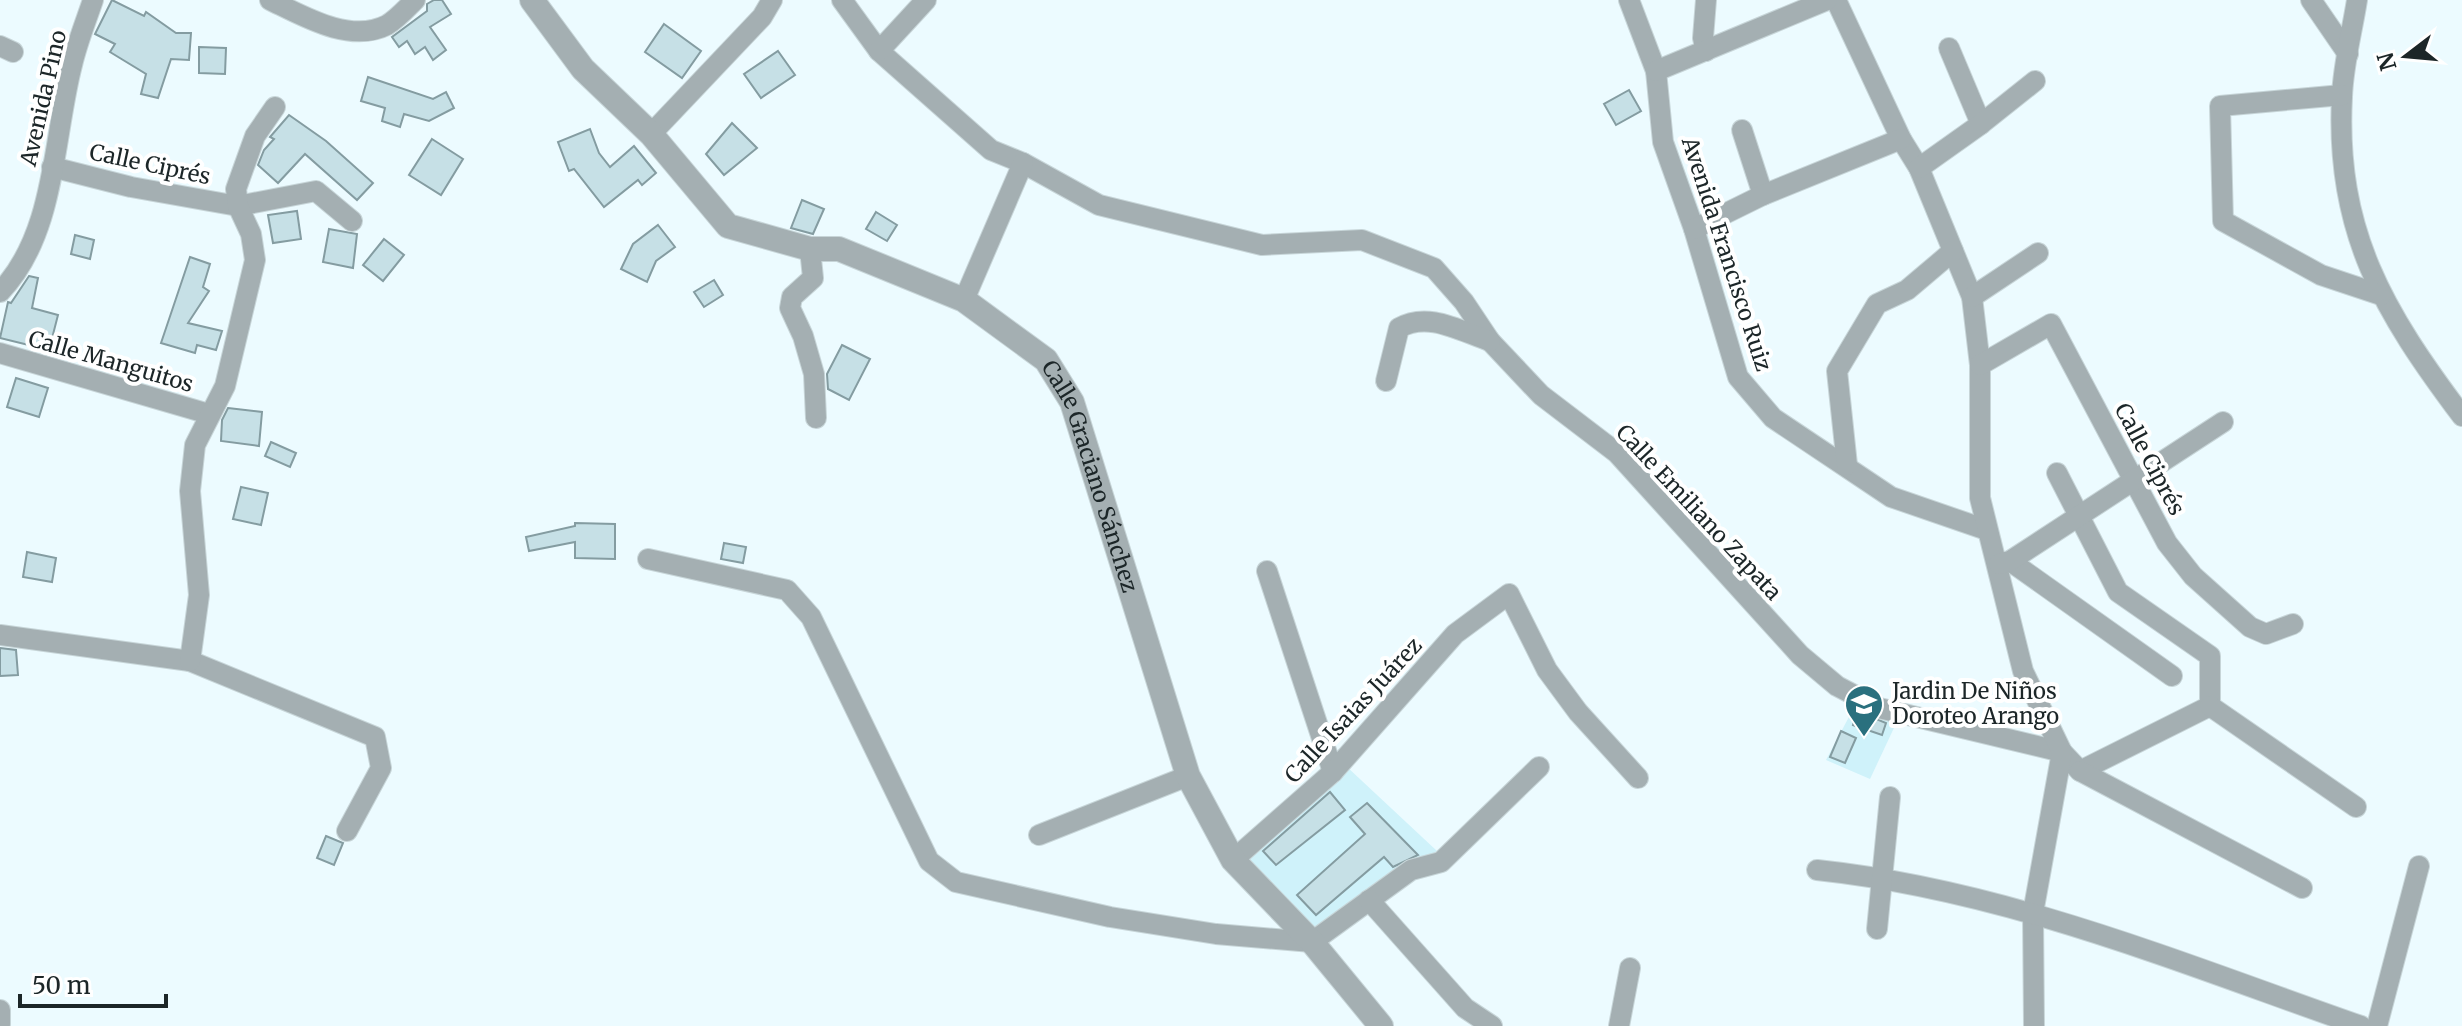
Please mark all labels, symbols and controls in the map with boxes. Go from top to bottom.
north arrow [2366,16,2446,96]
street label: Avenida Pino [14,27,72,170]
text: N [2371,49,2403,74]
street label: Avenida Francisco Ruiz [1676,132,1778,375]
street label: Calle Ciprés [87,138,213,190]
street label: Calle Manguitos [25,324,197,398]
street label: Calle Graciano Sánchez [1036,355,1144,596]
street label: Calle Ciprés [2109,398,2191,520]
street label: Calle Emiliano Zapata [1610,418,1788,606]
street label: Calle Isaias Juárez [1278,632,1428,788]
place label: Jardin De Niños Doroteo Arango [1891,677,2059,730]
school or university icon: Jardin De Niños Doroteo Arango [1843,683,1885,738]
scale bar [20,958,166,1008]
text: 50 m [32,970,91,1001]

